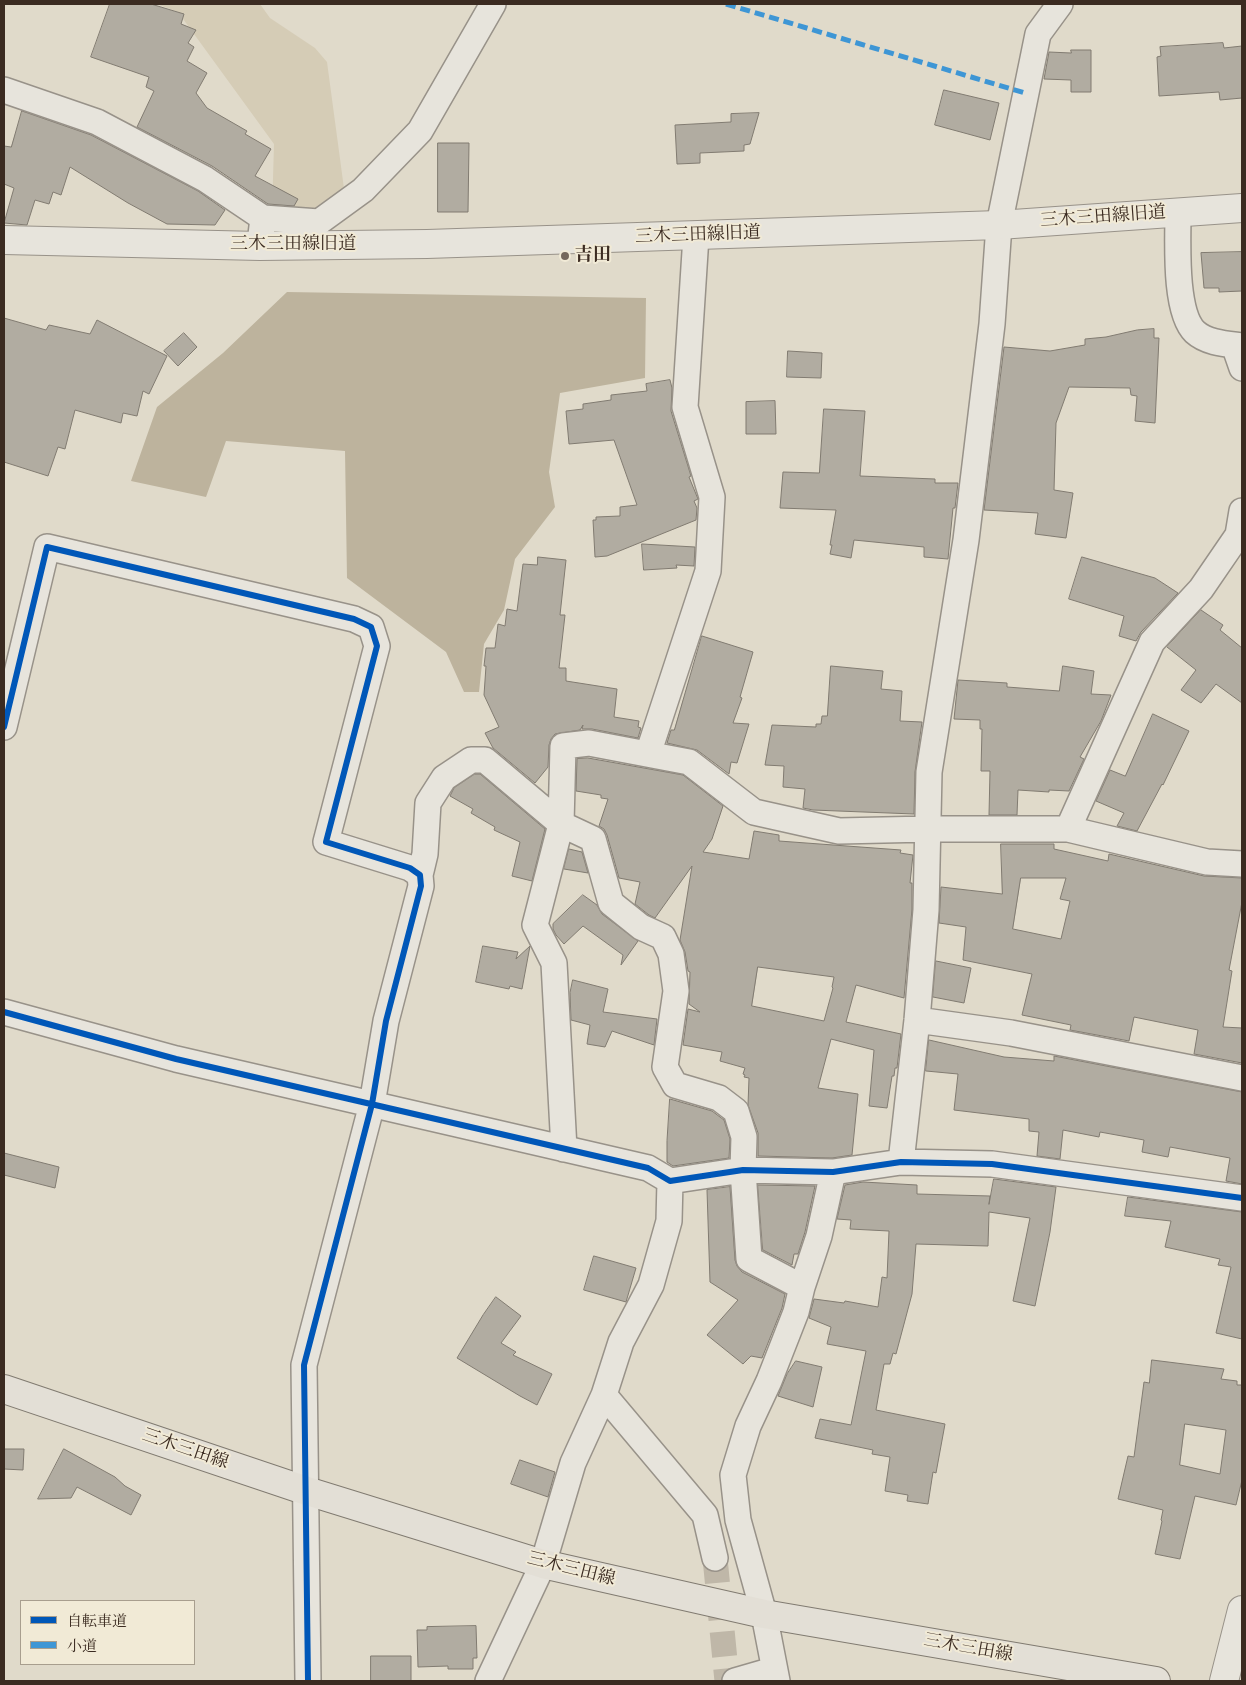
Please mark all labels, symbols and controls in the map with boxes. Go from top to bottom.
street label: 三木三田線旧道 [1039,203,1167,233]
street label: 三木三田線旧道 [635,223,761,249]
street label: 三木三田線旧道 [230,234,356,256]
place label: 吉田 [575,245,611,267]
marker: 吉田 [559,250,571,262]
street label: 三木三田線 [139,1425,231,1475]
street label: 三木三田線 [525,1549,617,1591]
legend [20,1600,195,1665]
text: 自転車道 [67,1612,127,1631]
street label: 三木三田線 [922,1631,1014,1667]
text: 小道 [67,1637,97,1656]

